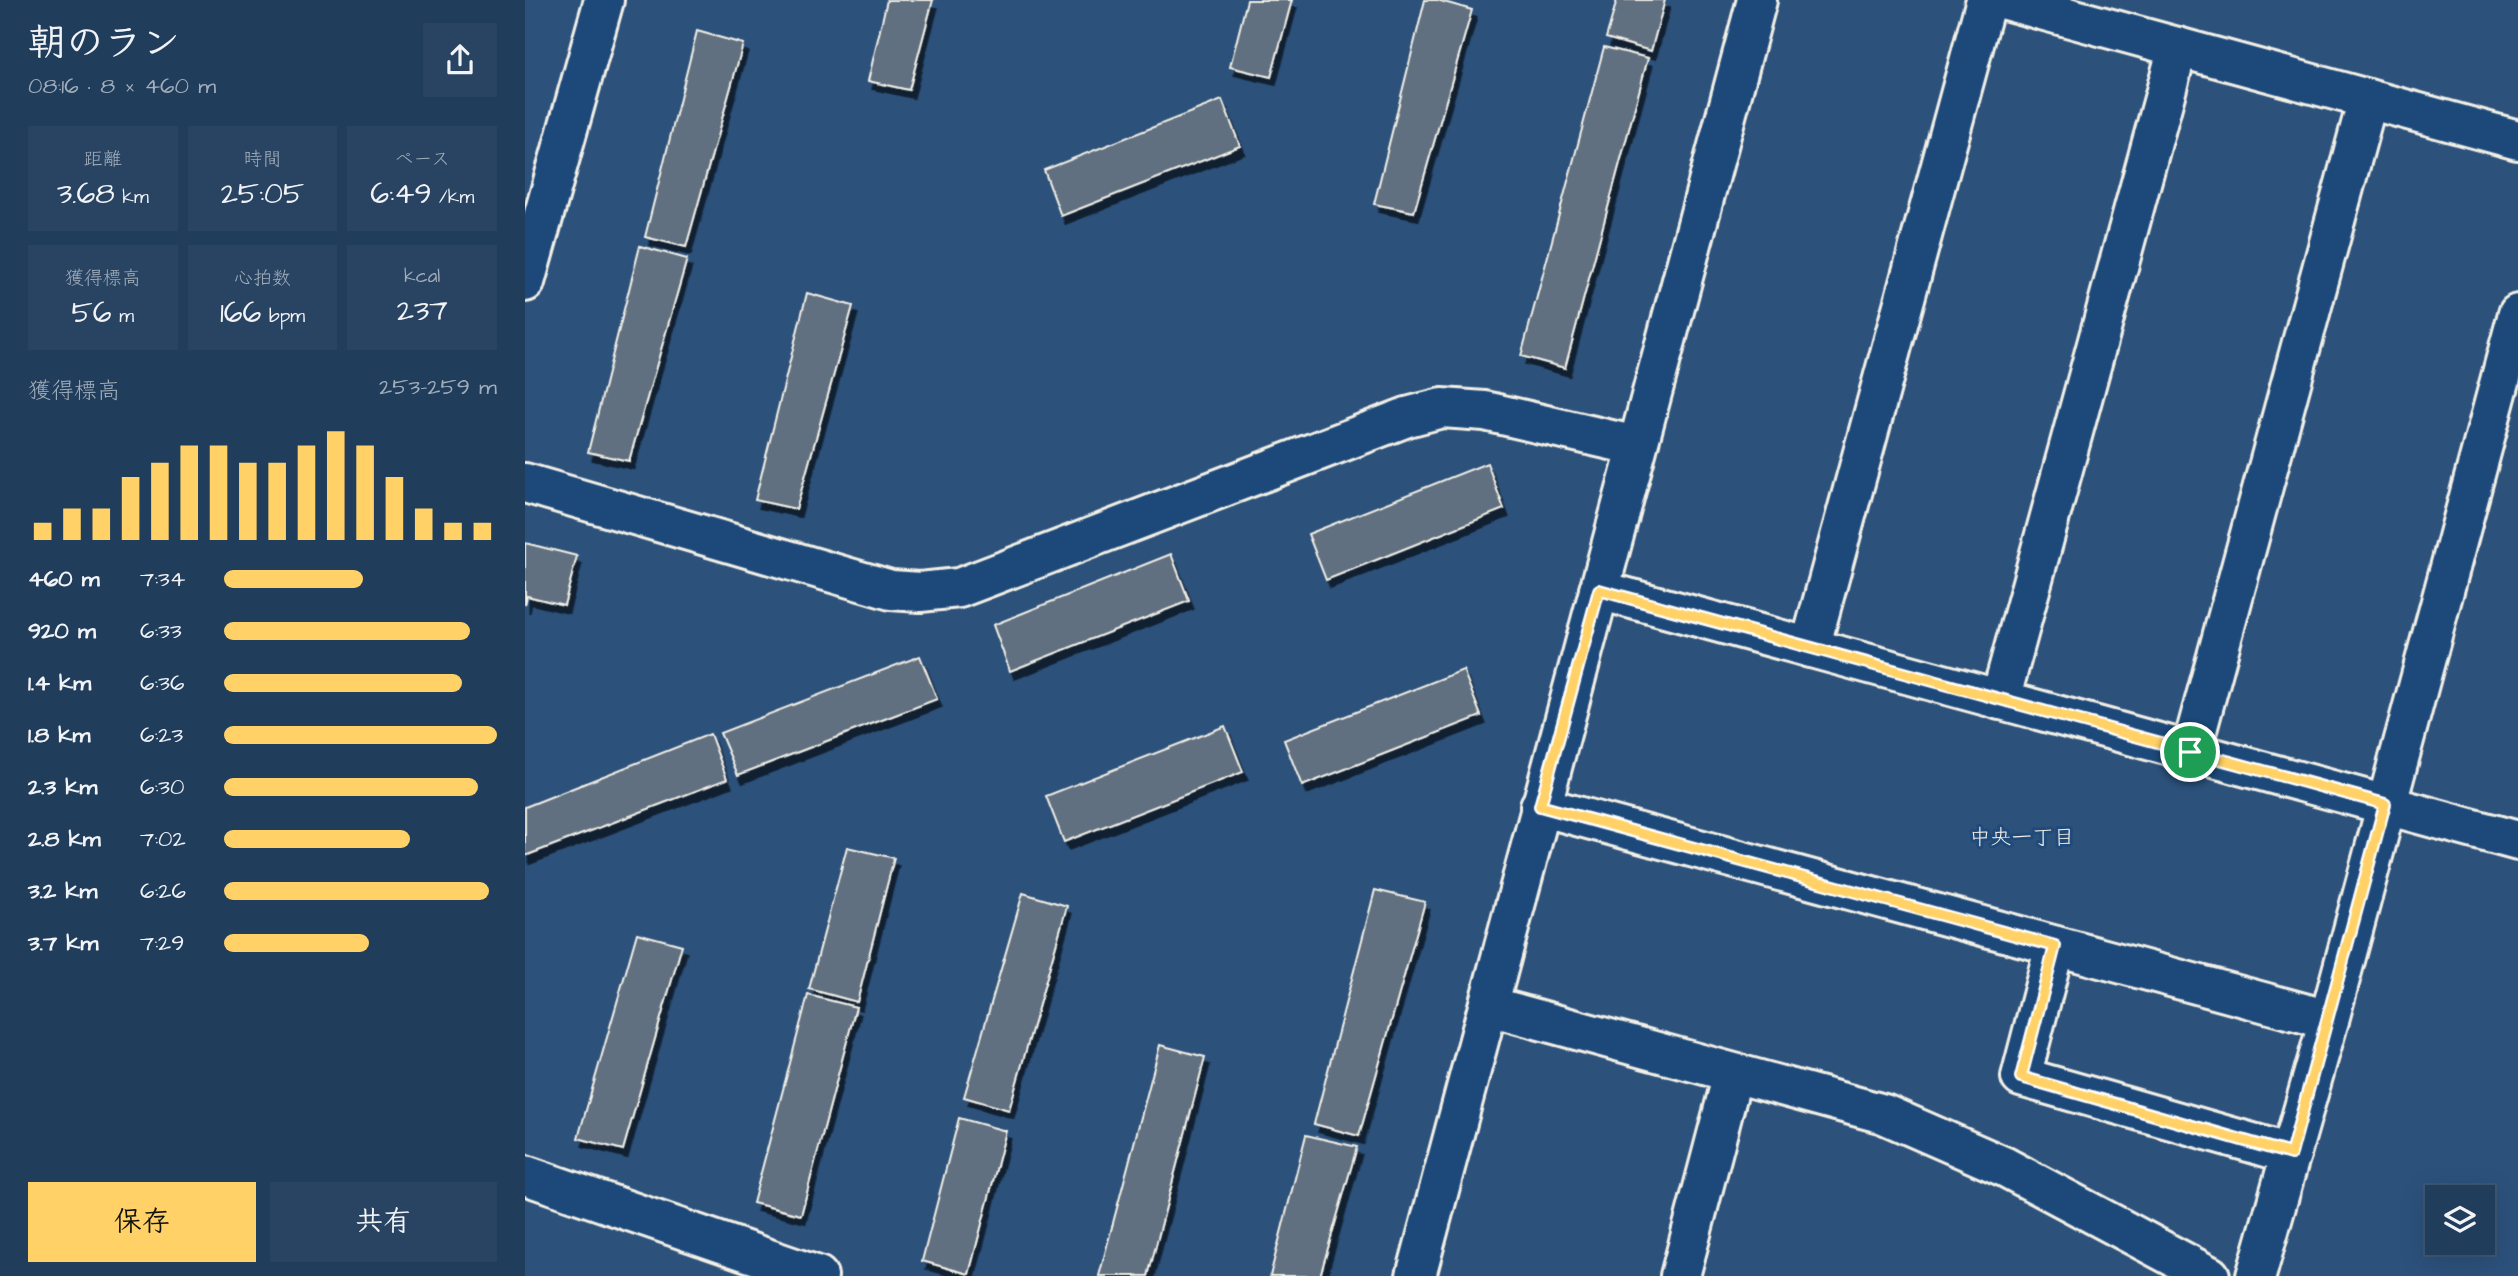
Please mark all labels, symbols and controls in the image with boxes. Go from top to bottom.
text: 朝のラン [28,18,180,70]
button: share [423,23,497,97]
text: 08:16 · 8 × 460 m [28,70,216,102]
text: 距離 [84,146,122,173]
text: 時間 [243,146,282,173]
text: ペース [394,146,450,173]
text: 3.68 [57,173,115,215]
text: 25:05 [221,173,304,215]
text: 6:49 [370,173,431,215]
text: km [115,184,149,211]
text: /km [431,184,474,211]
text: kcal [404,263,440,290]
text: 獲得標高 [65,265,141,292]
text: 心拍数 [234,265,291,292]
text: 237 [397,290,448,332]
text: 56 [72,292,112,334]
text: 166 [220,292,261,334]
text: m [112,303,134,330]
text: bpm [261,303,305,330]
text: 253–259 m [379,371,497,403]
text: 獲得標高 [28,375,120,407]
text: 460 m [28,563,100,595]
text: 7:34 [140,563,185,595]
text: 920 m [28,615,96,647]
text: 6:33 [140,615,182,647]
text: 1.4 km [28,667,91,699]
text: 6:36 [140,667,184,699]
text: 1.8 km [28,719,90,751]
text: 6:23 [140,719,183,751]
pin [2160,722,2220,782]
icon: arrive [2171,733,2209,771]
text: 2.3 km [28,771,97,803]
text: 6:30 [140,771,184,803]
text: 2.8 km [28,823,101,855]
text: 7:02 [140,823,186,855]
district label: 中央一丁目 [1970,823,2075,852]
text: 3.2 km [28,875,97,907]
text: 6:26 [140,875,186,907]
text: 3.7 km [28,927,98,959]
text: 7:29 [140,927,184,959]
button: 保存 [28,1182,256,1262]
button: 共有 [270,1182,497,1262]
map controls [2425,1185,2495,1255]
button: layers [2425,1185,2495,1255]

